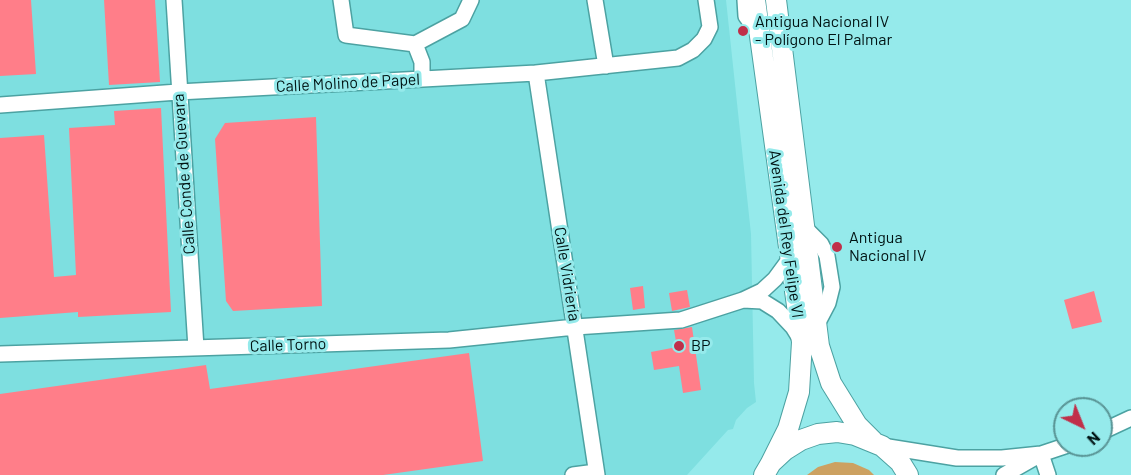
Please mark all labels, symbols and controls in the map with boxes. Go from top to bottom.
place label: Antigua Nacional IV - Polígono El Palmar [755,12,892,50]
marker: Antigua Nacional IV - Polígono El Palmar [736,24,750,38]
street label: Calle Molino de Papel [275,70,421,96]
street label: Calle Conde de Guevara [169,93,199,255]
street label: Avenida del Rey Felipe VI [765,149,807,319]
street label: Calle Vidriería [550,226,584,322]
place label: Antigua Nacional IV [849,228,926,266]
marker: Antigua Nacional IV [830,240,844,254]
street label: Calle Torno [249,334,327,356]
place label: BP [691,336,711,356]
marker: BP [672,339,686,353]
north arrow [1053,397,1113,457]
text: N [1084,428,1105,450]

